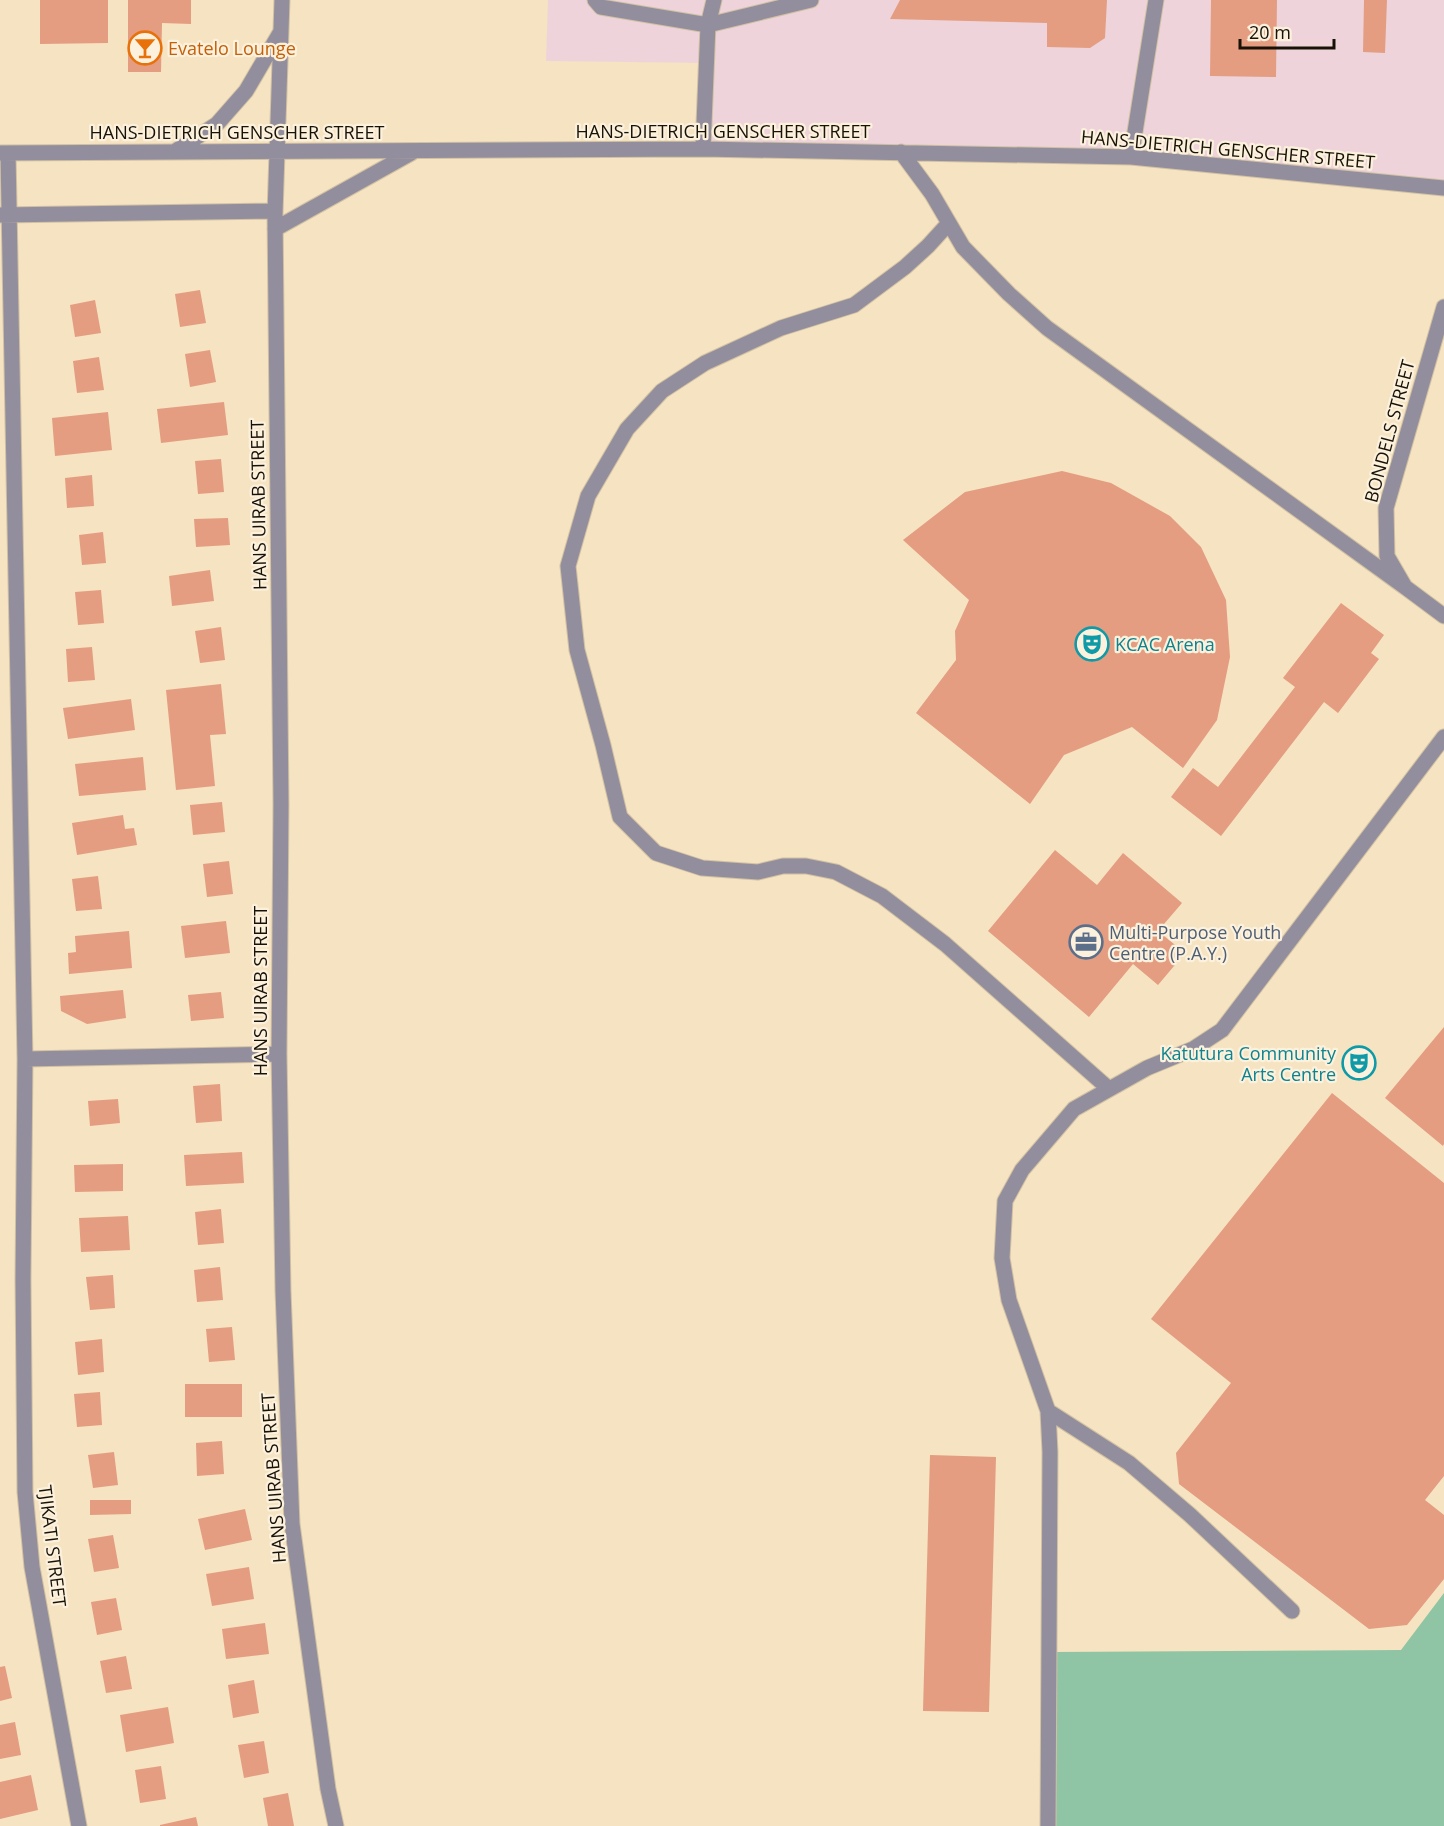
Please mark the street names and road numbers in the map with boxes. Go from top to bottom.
street label: HANS-DIETRICH GENSCHER STREET [575,119,871,143]
street label: HANS-DIETRICH GENSCHER STREET [89,120,385,144]
street label: HANS-DIETRICH GENSCHER STREET [1080,124,1376,174]
street label: BONDELS STREET [1358,357,1420,505]
street label: HANS UIRAB STREET [245,419,271,590]
street label: HANS UIRAB STREET [248,906,272,1076]
street label: HANS UIRAB STREET [255,1392,291,1564]
street label: TJIKATI STREET [34,1484,72,1608]

